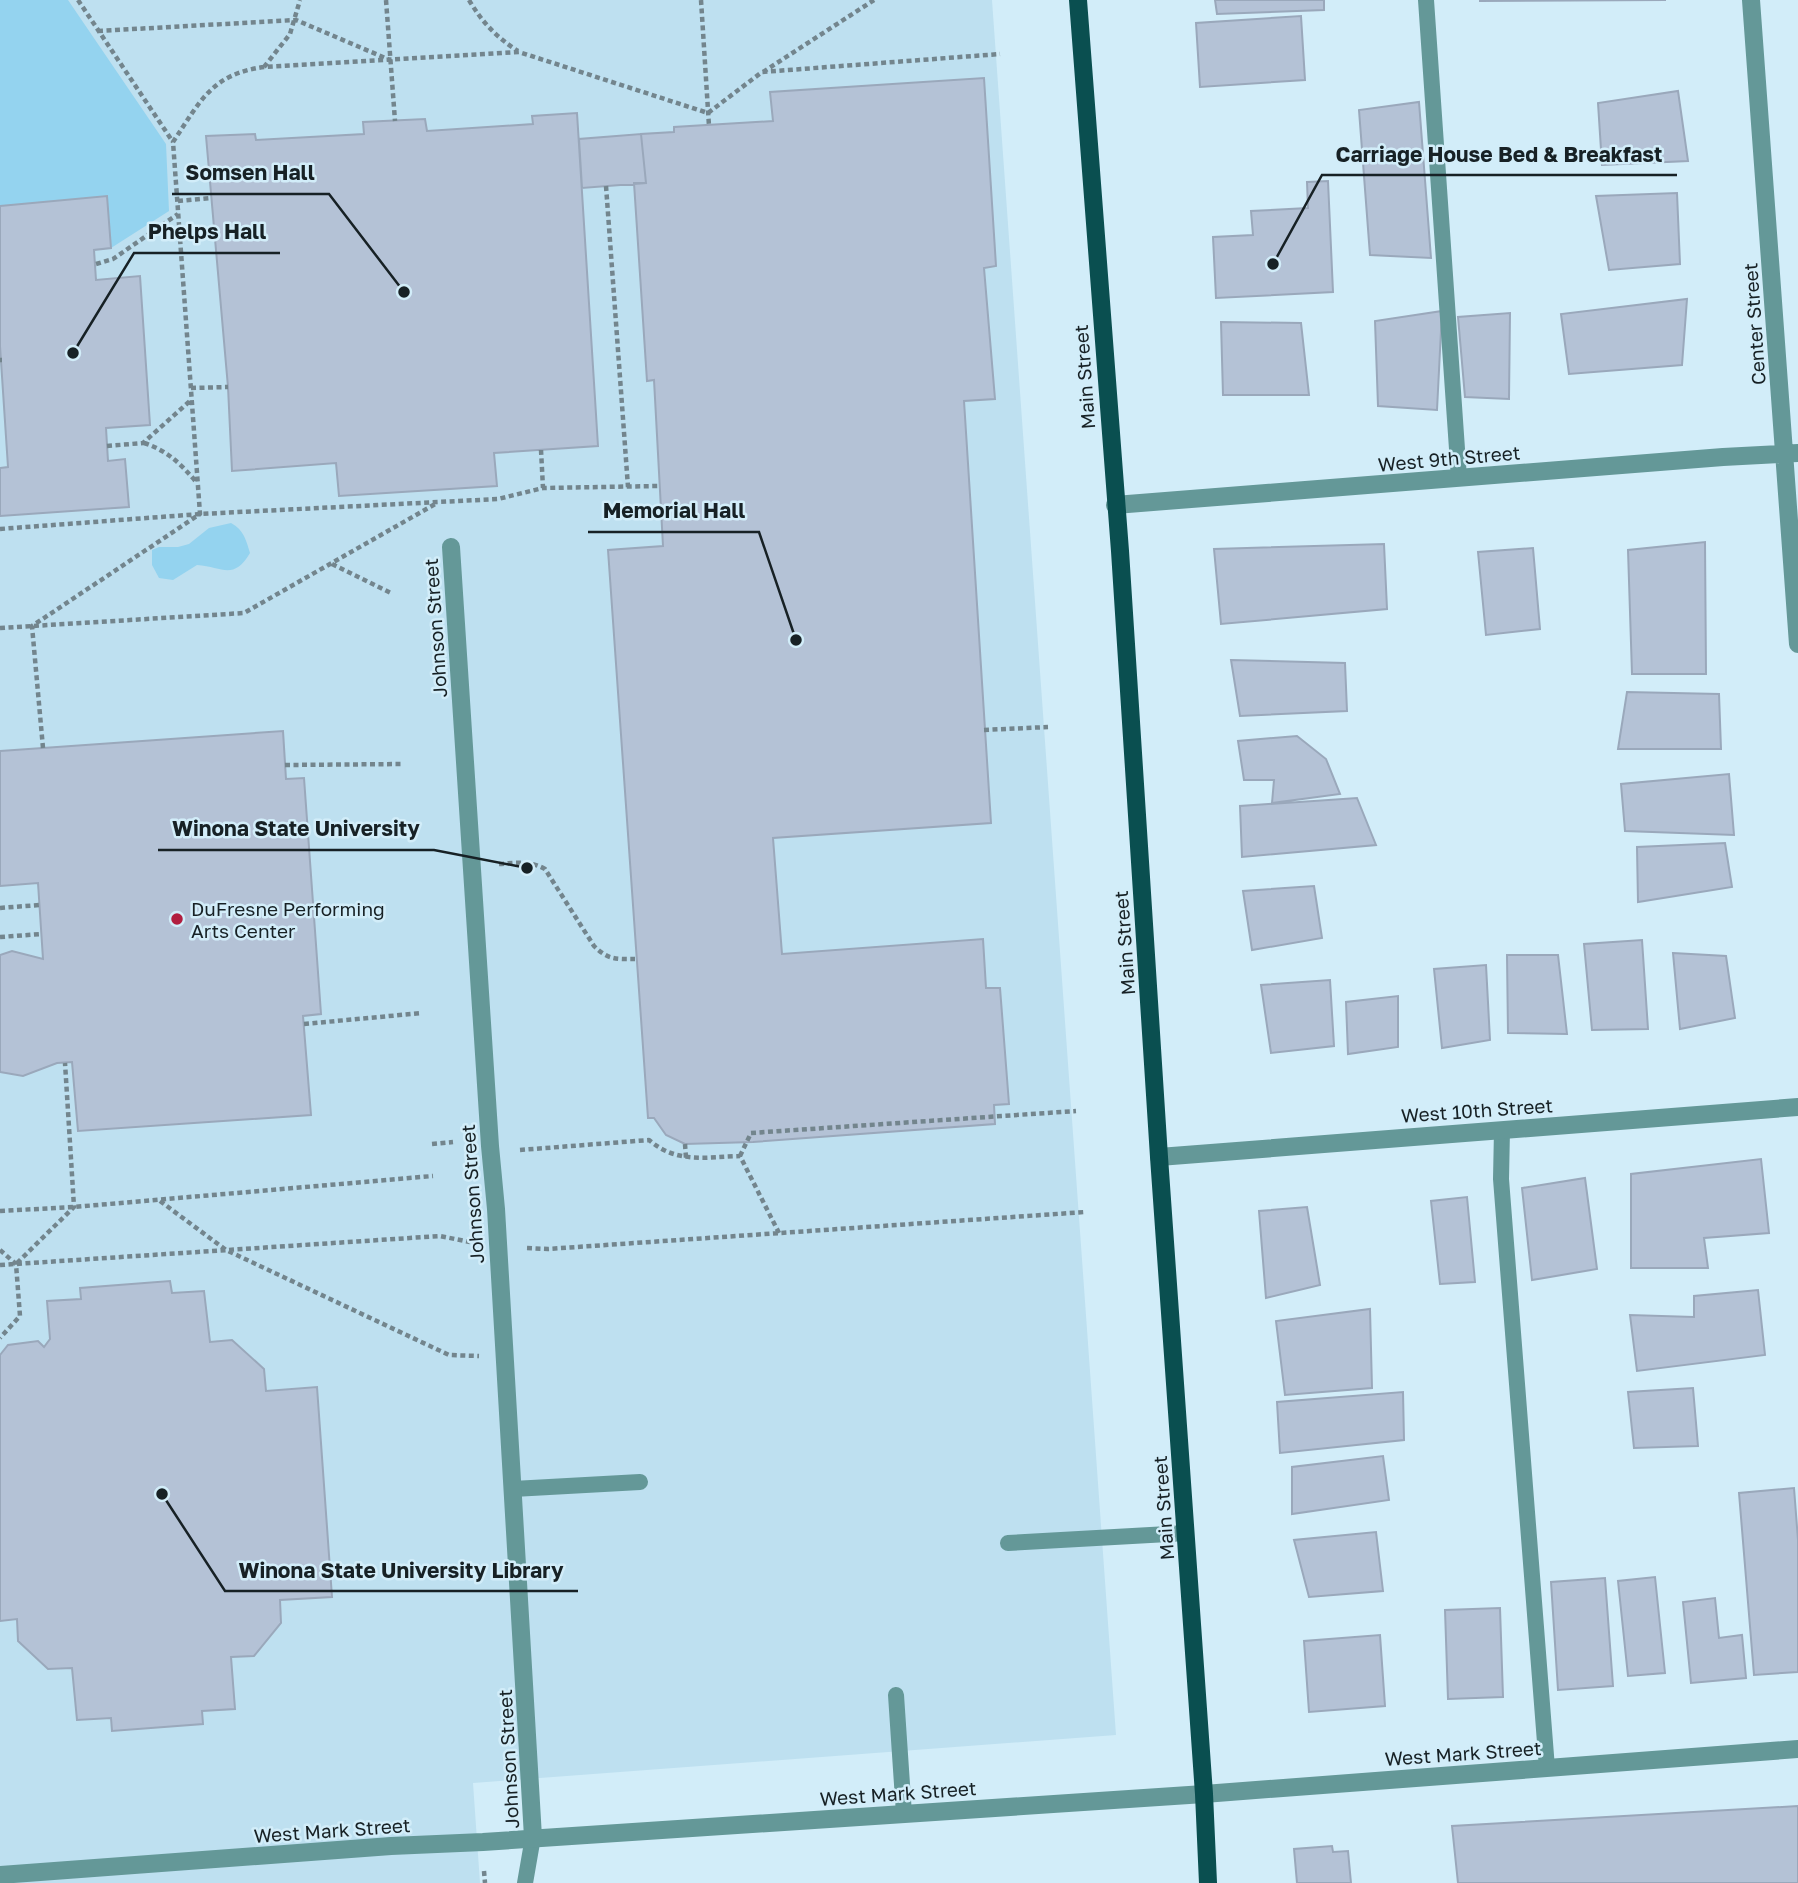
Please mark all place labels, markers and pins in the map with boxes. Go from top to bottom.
callout: Carriage House Bed & Breakfast [1322,133,1677,175]
callout: Somsen Hall [172,152,329,194]
callout: Phelps Hall [134,211,280,253]
callout: Memorial Hall [588,490,759,532]
callout: Winona State University [158,808,434,850]
place label: DuFresne Performing Arts Center [191,897,385,942]
marker: DuFresne Performing Arts Center [169,911,185,927]
callout: Winona State University Library [225,1549,578,1591]

